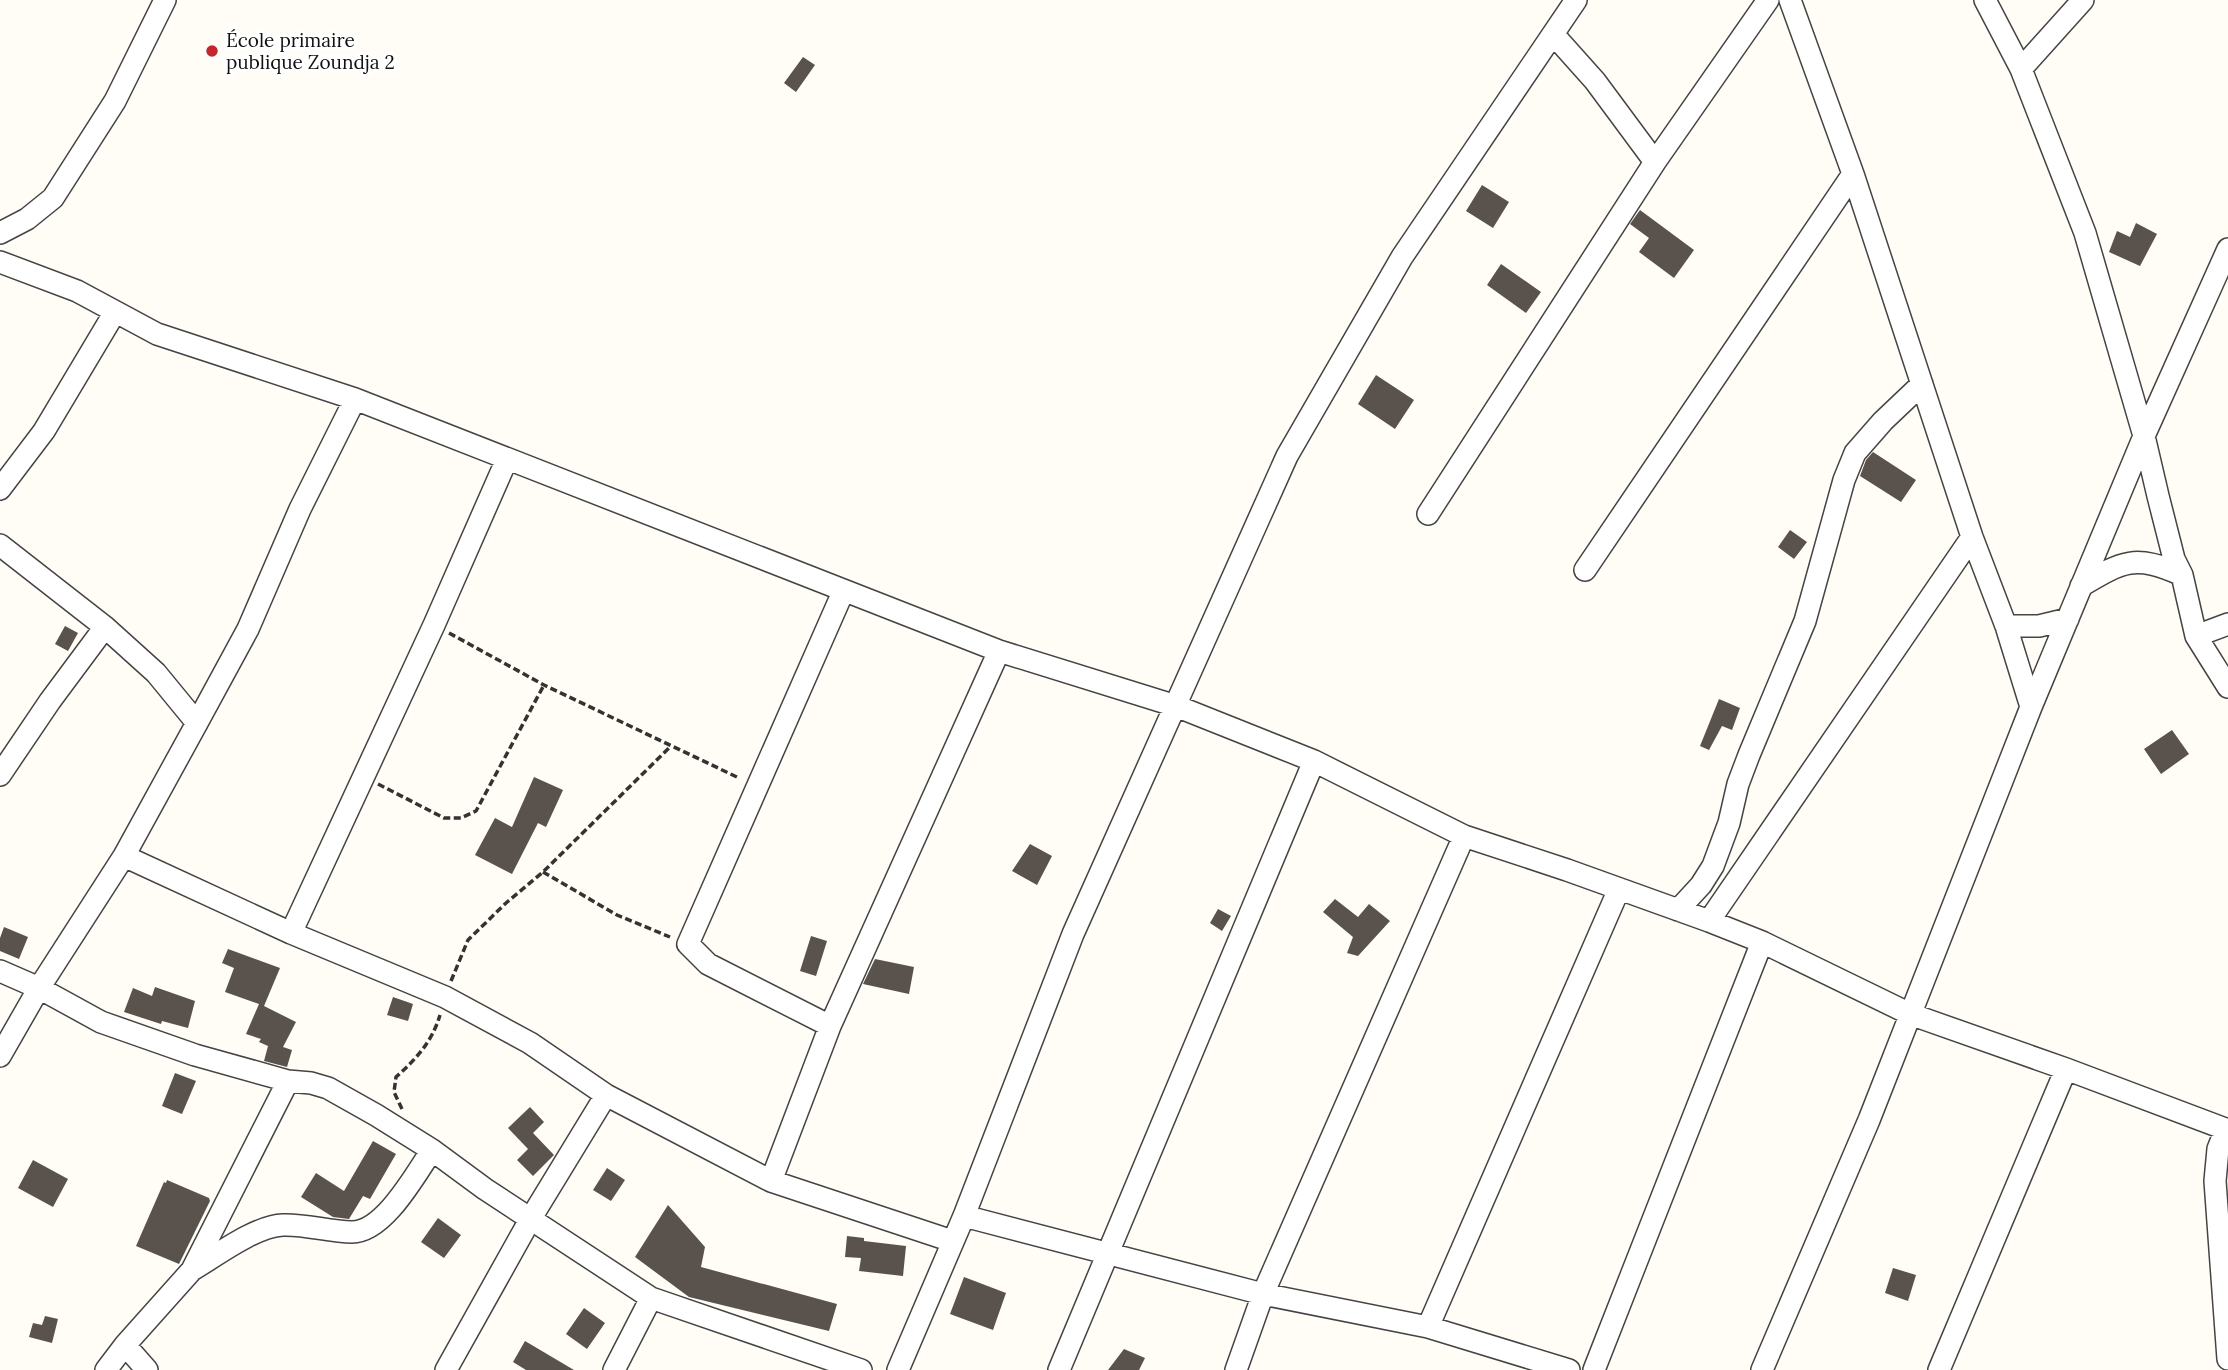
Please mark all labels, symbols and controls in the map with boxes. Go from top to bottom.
place label: École primaire publique Zoundja 2 [226,28,395,74]
marker: École primaire publique Zoundja 2 [204,43,220,59]

